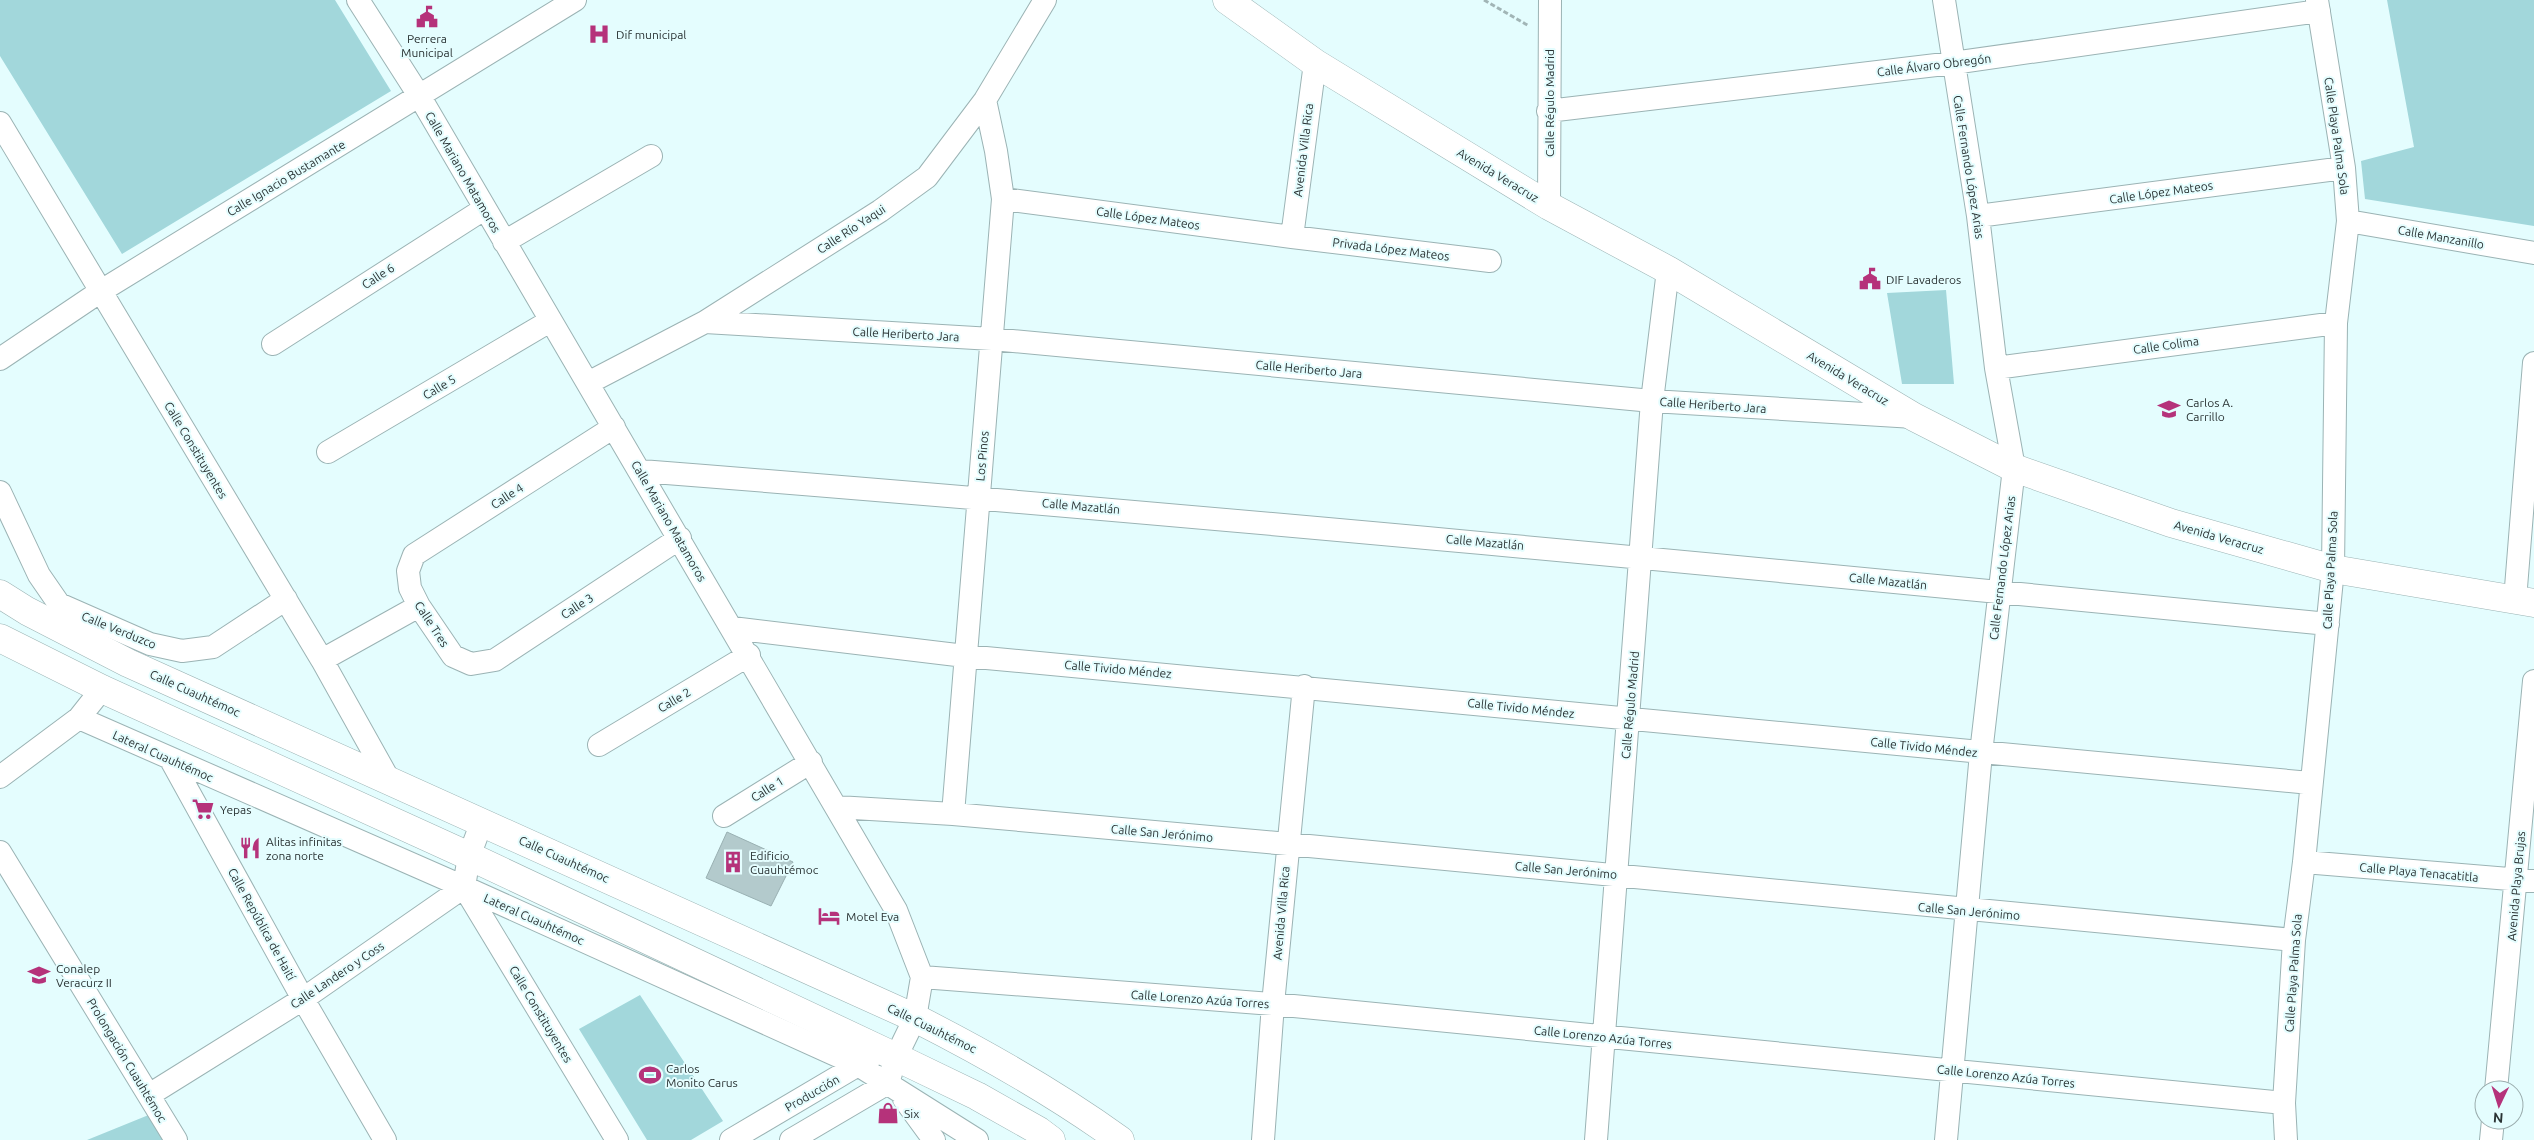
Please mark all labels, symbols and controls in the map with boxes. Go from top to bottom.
public building icon: Perrera Municipal [414,4,440,30]
hospital icon: Dif municipal [586,21,612,47]
place label: Dif municipal [616,28,687,41]
place label: Perrera Municipal [401,32,453,59]
street label: Calle Régulo Madrid [1543,49,1556,157]
street label: Calle Álvaro Obregón [1876,52,1992,78]
street label: Calle Playa Palma Sola [2322,76,2352,196]
street label: Calle Fernando López Arias [1951,94,1987,240]
street label: Avenida Villa Rica [1291,103,1315,197]
street label: Calle Mariano Matamoros [423,109,503,235]
street label: Calle Ignacio Bustamante [224,137,348,219]
street label: Avenida Veracruz [1455,146,1542,205]
street label: Calle López Mateos [2108,178,2214,206]
street label: Calle Río Yaqui [814,202,888,256]
street label: Calle López Mateos [1095,204,1201,232]
street label: Calle Manzanillo [2397,223,2485,251]
street label: Privada López Mateos [1332,235,1450,263]
street label: Calle 6 [359,261,397,291]
public building icon: DIF Lavaderos [1857,266,1883,292]
place label: DIF Lavaderos [1886,273,1961,286]
street label: Calle Heriberto Jara [852,325,960,343]
street label: Calle Colima [2132,334,2200,356]
street label: Avenida Veracruz [1805,349,1892,408]
street label: Calle Heriberto Jara [1255,358,1363,380]
street label: Calle 5 [420,372,458,402]
street label: Calle Heriberto Jara [1659,395,1767,415]
school or university icon: Carlos A. Carrillo [2156,396,2182,422]
place label: Carlos A. Carrillo [2186,396,2233,423]
street label: Calle Constituyentes [162,399,230,501]
street label: Los Pinos [973,430,991,482]
street label: Calle Mariano Matamoros [629,458,709,584]
street label: Calle 4 [488,481,526,511]
street label: Calle Fernando López Arias [1987,495,2017,641]
street label: Calle Mazatlán [1041,496,1121,516]
street label: Calle Playa Palma Sola [2320,510,2340,630]
street label: Avenida Veracruz [2173,518,2266,556]
street label: Calle Mazatlán [1445,532,1525,552]
street label: Calle Mazatlán [1848,570,1928,592]
street label: Calle 3 [558,591,596,621]
street label: Calle Tres [412,599,452,649]
street label: Calle Verduzco [80,609,158,651]
street label: Calle Régulo Madrid [1619,651,1641,759]
street label: Calle Tivido Méndez [1064,658,1173,680]
street label: Calle Cuauhtémoc [148,667,243,719]
street label: Calle 2 [655,685,693,715]
street label: Calle Tivido Méndez [1467,696,1576,720]
street label: Lateral Cuauhtémoc [111,728,216,784]
street label: Calle Tivido Méndez [1870,735,1979,759]
street label: Calle 1 [748,774,786,804]
supermarket icon: Yepas [190,796,216,822]
place label: Yepas [220,803,251,816]
street label: Calle San Jerónimo [1110,822,1214,844]
street label: Avenida Playa Brujas [2505,830,2527,942]
street label: Calle Cuauhtémoc [517,833,612,885]
restaurant icon: Alitas infinitas zona norte [237,835,263,861]
place label: Alitas infinitas zona norte [266,835,342,862]
building icon: Edificio Cuauhtémoc [720,849,746,875]
place label: Edificio Cuauhtémoc [750,849,819,876]
street label: Calle San Jerónimo [1514,859,1618,881]
street label: Calle Playa Tenacatitla [2359,860,2479,884]
street label: Calle República de Haití [226,866,299,983]
street label: Avenida Villa Rica [1270,866,1292,960]
street label: Lateral Cuauhtémoc [482,891,587,947]
street label: Calle San Jerónimo [1917,900,2021,922]
hotel icon: Motel Eva [816,903,842,929]
place label: Motel Eva [846,910,899,923]
street label: Calle Playa Palma Sola [2282,913,2304,1033]
street label: Calle Landero y Coss [288,939,386,1011]
school or university icon: Conalep Veracurz II [26,962,52,988]
place label: Conalep Veracurz II [56,962,112,989]
street label: Calle Constituyentes [507,963,575,1065]
street label: Calle Lorenzo Azúa Torres [1130,988,1270,1010]
street label: Prolongación Cuauhtémoc [85,996,169,1125]
street label: Calle Cuauhtémoc [885,1001,979,1055]
street label: Calle Lorenzo Azúa Torres [1533,1023,1673,1051]
sports icon: Carlos Monito Carus [637,1062,663,1088]
place label: Carlos Monito Carus [666,1062,738,1089]
street label: Calle Lorenzo Azúa Torres [1936,1062,2076,1090]
street label: Producción [783,1072,841,1114]
north arrow [2474,1080,2524,1130]
shop icon: Six [875,1100,901,1126]
place label: Six [904,1107,919,1120]
text: N [2492,1110,2504,1126]

